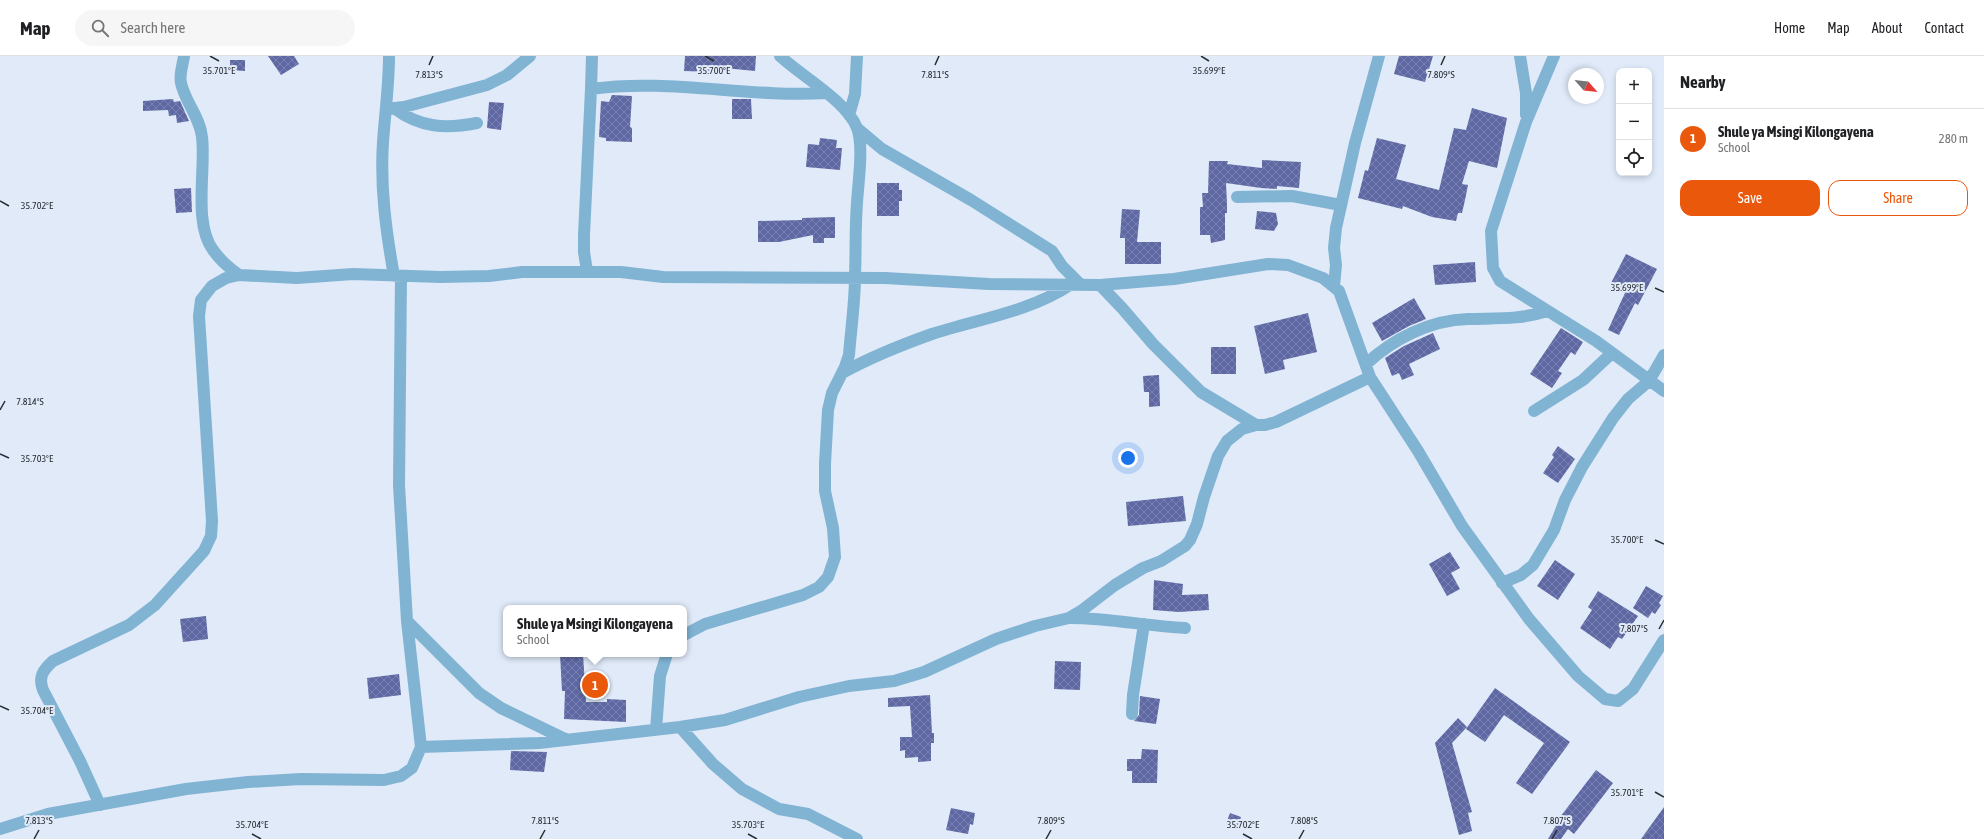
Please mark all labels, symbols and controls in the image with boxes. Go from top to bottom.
search box [75,10,355,46]
text: Map [20,17,51,39]
icon: search [89,17,111,39]
text: Search here [121,19,185,36]
text: Home [1774,20,1805,36]
text: Map [1827,20,1850,36]
text: About [1872,20,1903,36]
text: Contact [1925,20,1964,36]
text: 35.701°E [203,65,236,76]
text: 35.700°E [698,65,731,76]
text: 35.699°E [1193,65,1226,76]
north arrow [1568,68,1604,104]
map controls [1616,68,1652,176]
button: + [1616,68,1652,104]
text: 7.813°S [415,69,443,80]
text: 7.811°S [921,69,949,80]
text: 7.809°S [1427,69,1455,80]
text: Nearby [1680,72,1726,92]
button: − [1616,104,1652,140]
text: Shule ya Msingi Kilongayena [1718,123,1874,140]
text: 1 [1690,131,1696,146]
text: 280 m [1939,131,1968,146]
button: locate [1616,140,1652,176]
text: School [1718,140,1750,155]
button: Save [1680,180,1820,216]
button: Share [1828,180,1968,216]
text: 35.702°E [21,200,54,211]
text: 35.699°E [1611,282,1644,293]
text: 7.814°S [16,396,44,407]
your location [1118,448,1138,468]
text: 35.703°E [21,453,54,464]
text: 35.700°E [1611,534,1644,545]
popup [503,605,687,657]
text: Shule ya Msingi Kilongayena [517,615,673,632]
text: 7.807°S [1620,623,1648,634]
text: School [517,632,549,647]
pin: 1 [582,670,608,700]
text: 35.704°E [21,705,54,716]
text: 35.701°E [1611,787,1644,798]
text: 7.813°S [25,815,53,826]
text: 7.811°S [531,815,559,826]
text: 7.809°S [1037,815,1065,826]
text: 7.808°S [1290,815,1318,826]
text: 7.807°S [1543,815,1571,826]
text: 35.704°E [236,819,269,830]
text: 35.703°E [732,819,765,830]
text: 35.702°E [1227,819,1260,830]

